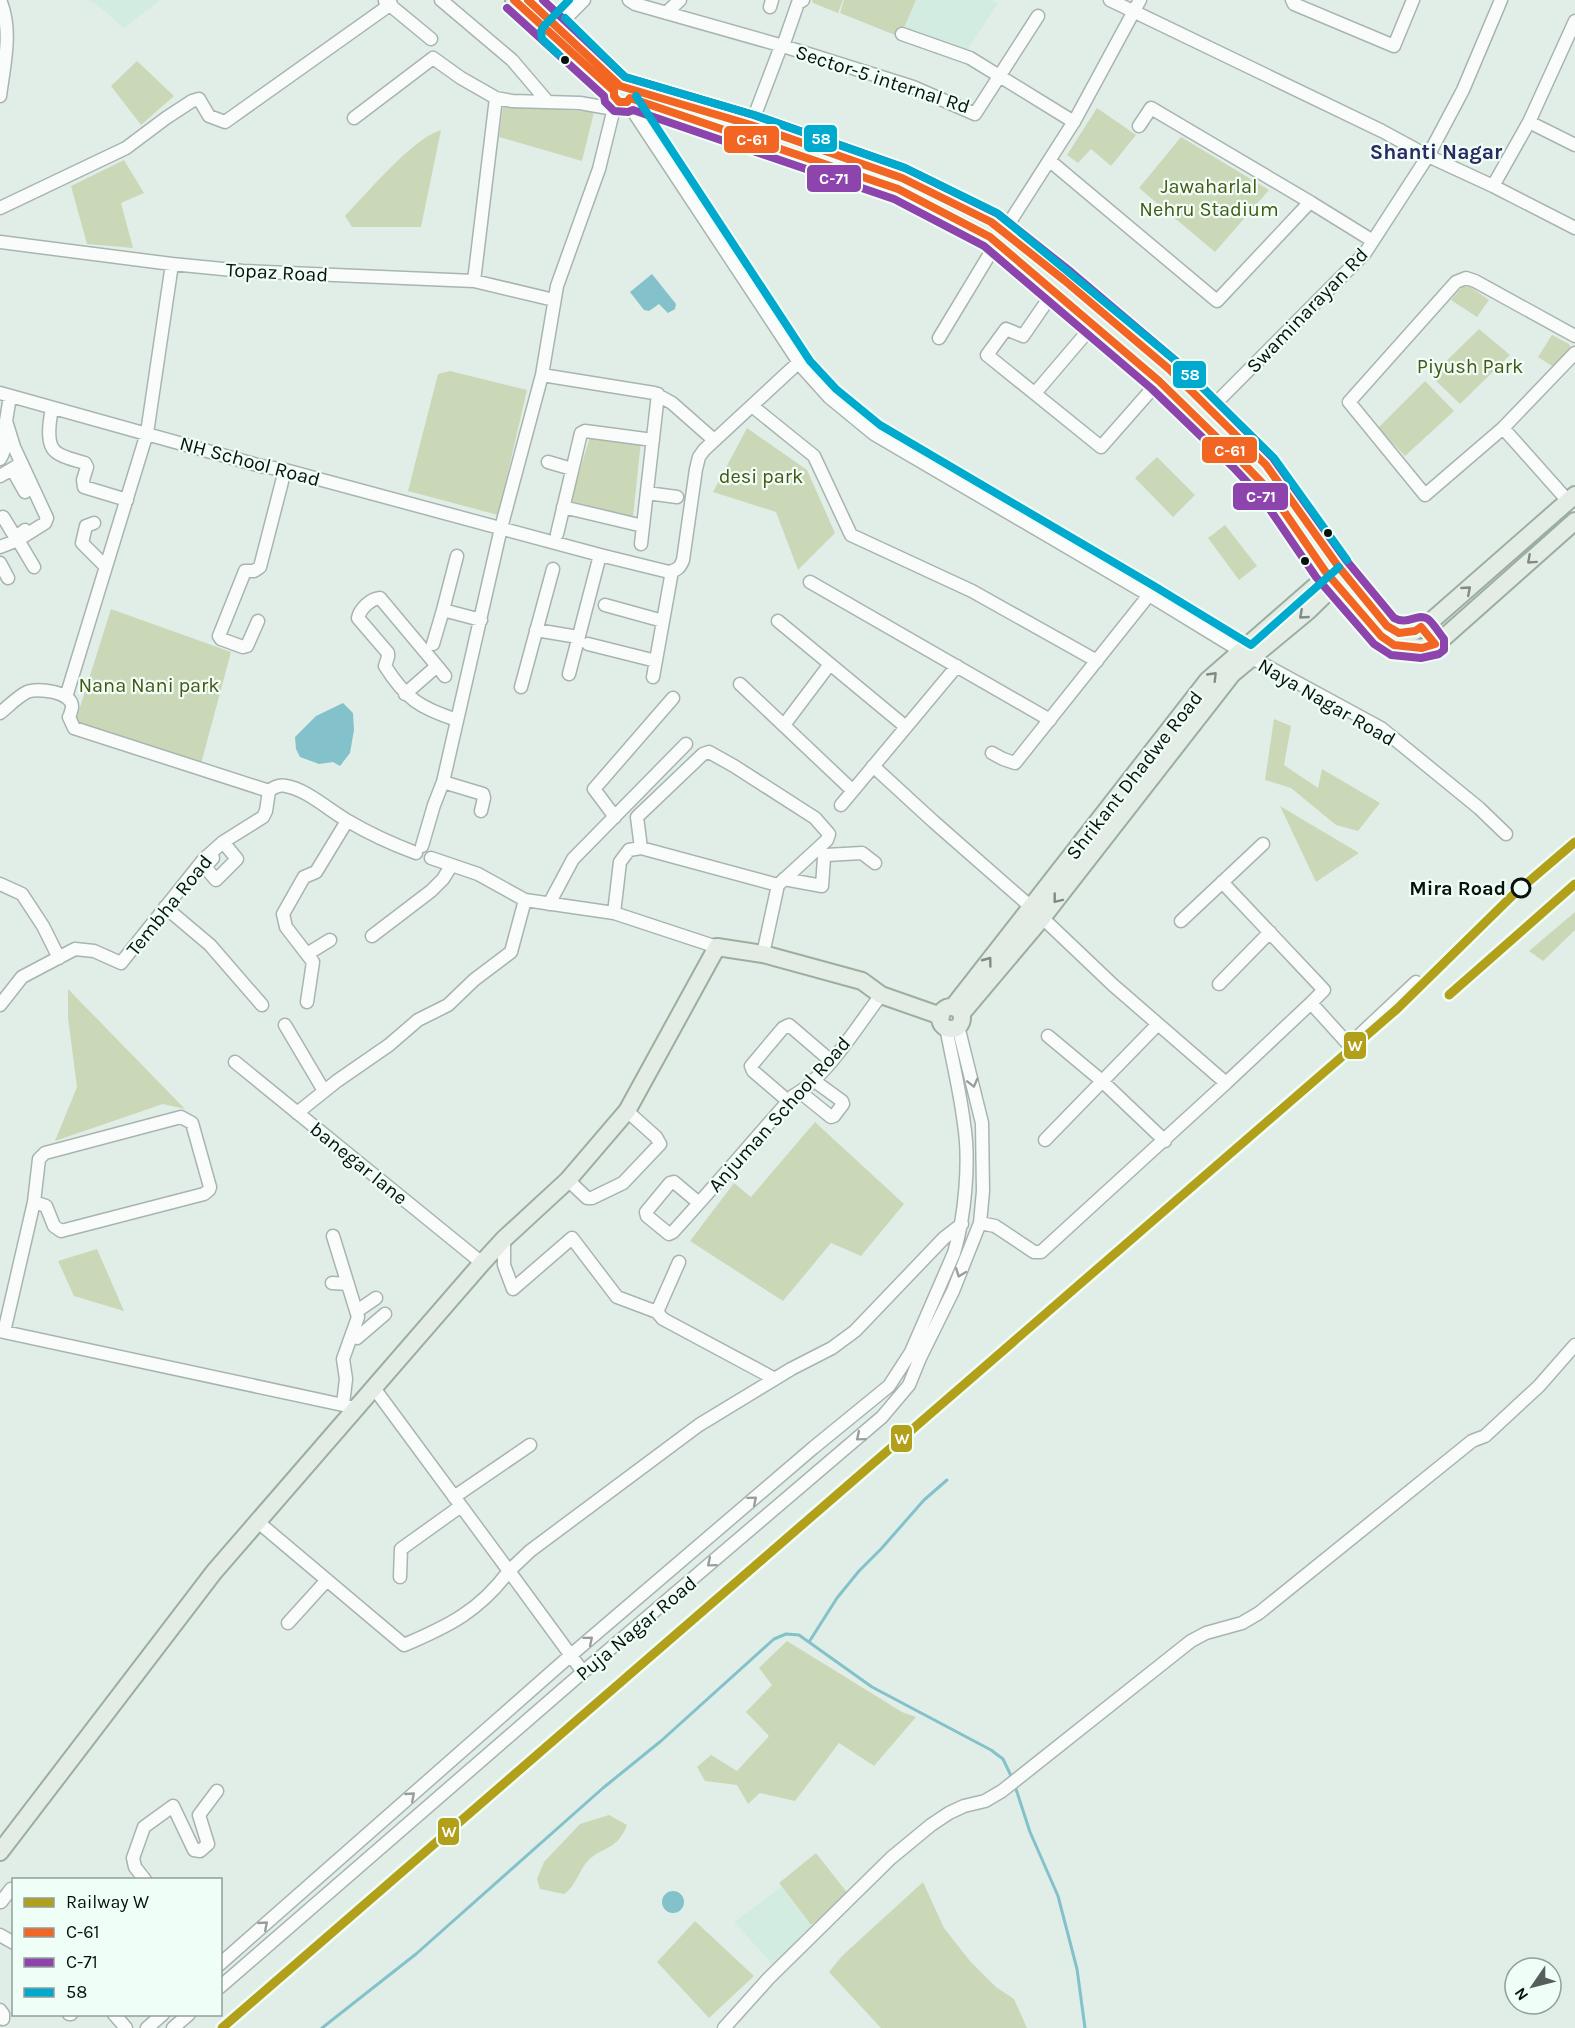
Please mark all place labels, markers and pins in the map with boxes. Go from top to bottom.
unlabelled marker [559,54,571,66]
unlabelled marker [1322,527,1334,539]
unlabelled marker [1299,555,1311,567]
place label: Mira Road [1409,877,1506,900]
marker: Mira Road [1511,878,1531,898]

